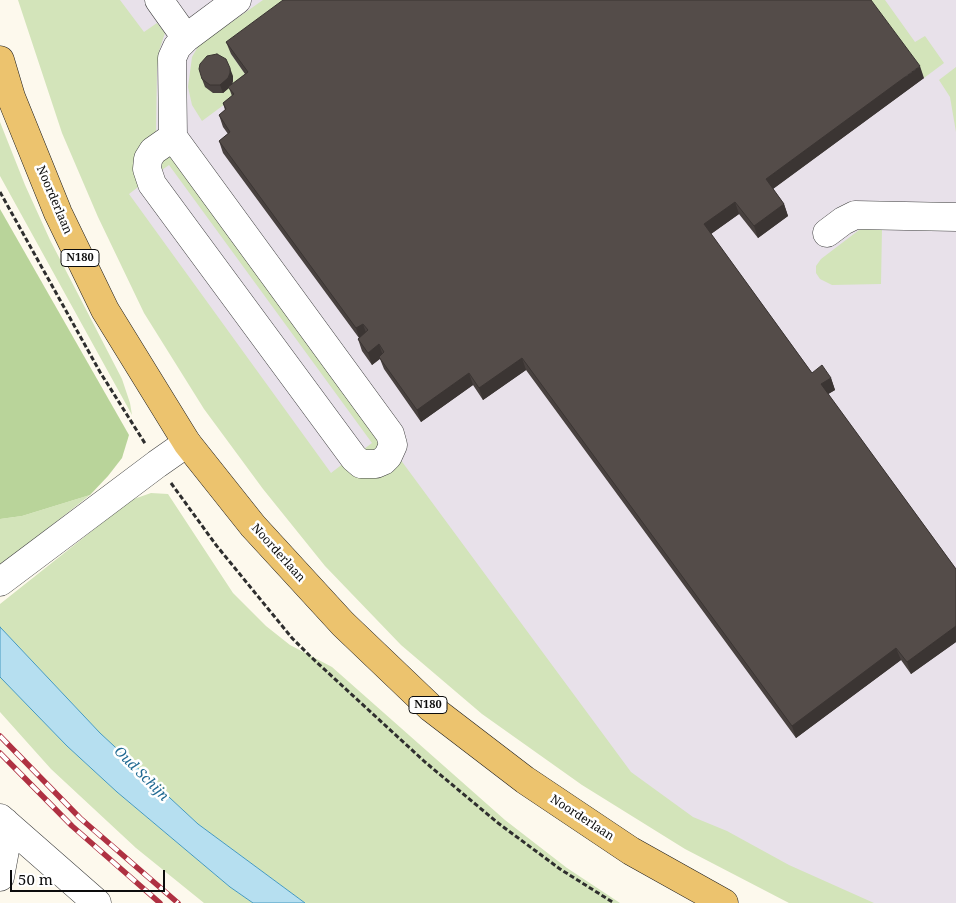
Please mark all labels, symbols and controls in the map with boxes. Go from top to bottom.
street label: Noorderlaan [33,164,75,236]
road number: N180 [61,250,99,266]
street label: Noorderlaan [248,521,308,585]
road number: N180 [409,696,447,714]
water label: Oud Schijn [110,743,172,805]
street label: Noorderlaan [547,792,617,844]
scale bar [12,860,168,892]
text: 50 m [18,869,53,889]

